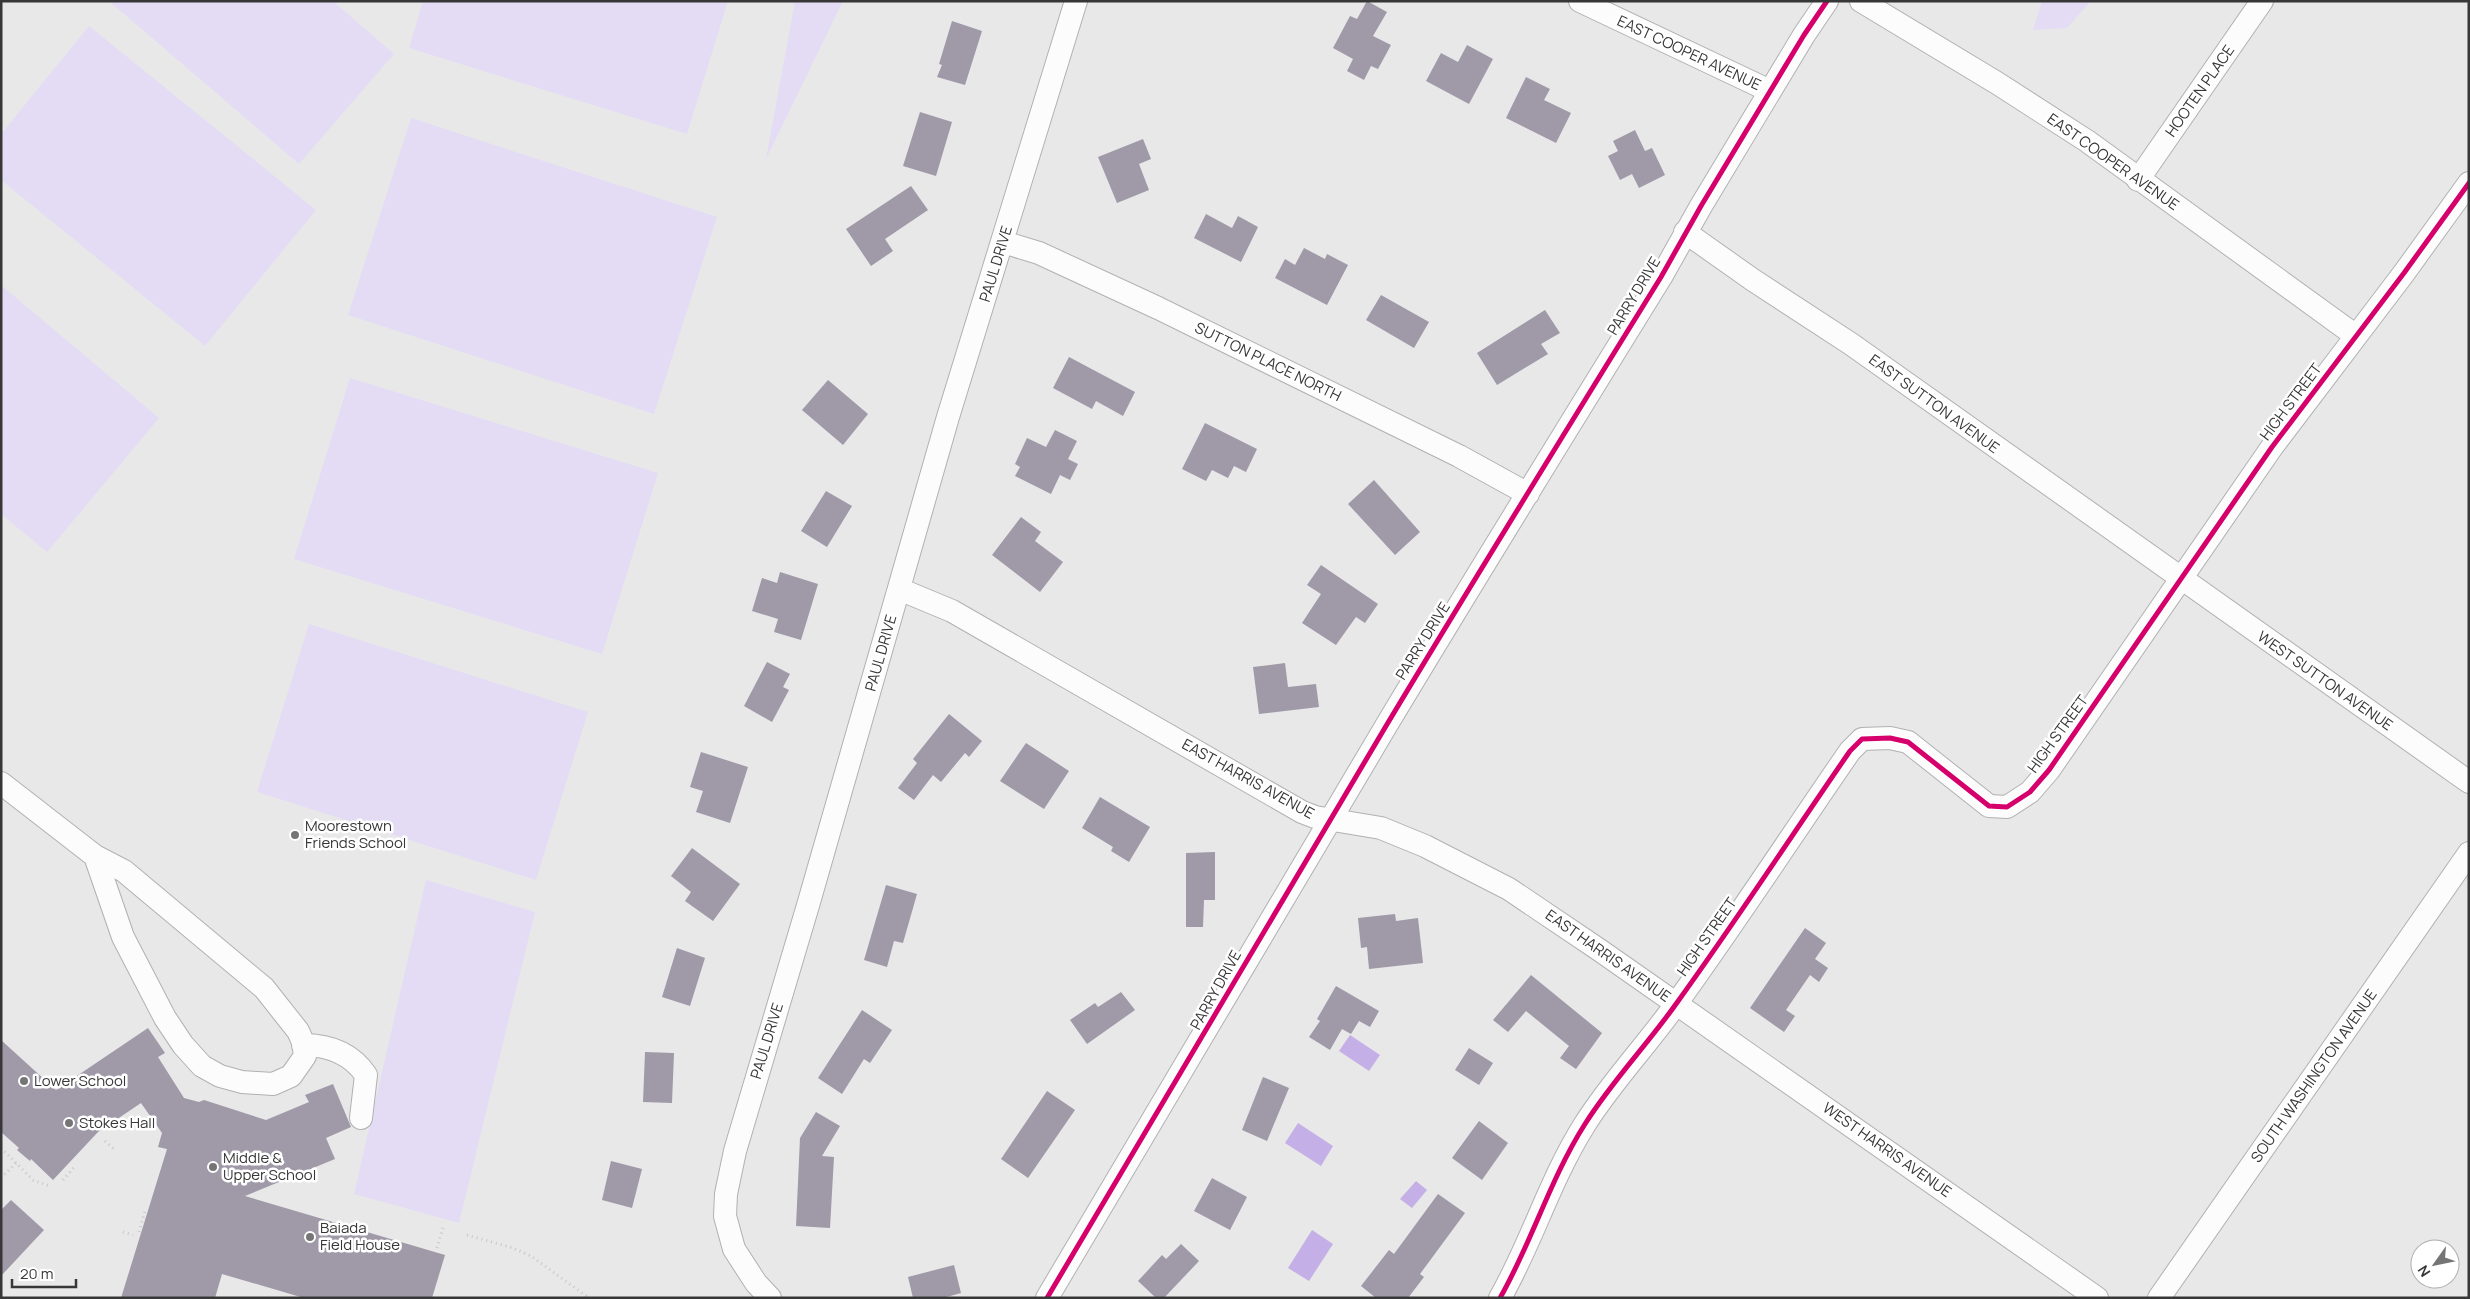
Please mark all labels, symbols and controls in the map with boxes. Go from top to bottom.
street label: EAST COOPER AVENUE [1614,10,1765,95]
street label: HOOTEN PLACE [2160,41,2239,141]
street label: EAST COOPER AVENUE [2043,108,2183,215]
street label: PAUL DRIVE [974,223,1017,305]
street label: PARRY DRIVE [1602,253,1665,339]
street label: SUTTON PLACE NORTH [1191,317,1345,406]
street label: EAST SUTTON AVENUE [1865,349,2004,458]
street label: HIGH STREET [2255,359,2326,444]
street label: PARRY DRIVE [1390,598,1455,684]
street label: PAUL DRIVE [860,612,901,694]
street label: WEST SUTTON AVENUE [2253,626,2397,735]
street label: HIGH STREET [2022,691,2093,777]
street label: EAST HARRIS AVENUE [1178,733,1318,824]
place label: Moorestown Friends School [305,815,406,853]
marker: Moorestown Friends School [289,829,301,841]
street label: HIGH STREET [1672,893,1741,980]
street label: EAST HARRIS AVENUE [1542,904,1675,1007]
street label: PARRY DRIVE [1185,946,1246,1033]
street label: SOUTH WASHINGTON AVENUE [2246,985,2382,1167]
street label: PAUL DRIVE [745,1000,788,1082]
place label: Lower School [34,1070,126,1091]
marker: Lower School [18,1075,30,1087]
street label: WEST HARRIS AVENUE [1819,1097,1956,1202]
place label: Stokes Hall [79,1112,155,1133]
marker: Stokes Hall [63,1117,75,1129]
place label: Middle & Upper School [223,1147,316,1185]
marker: Middle & Upper School [207,1161,219,1173]
place label: Baiada Field House [320,1217,400,1255]
marker: Baiada Field House [304,1231,316,1243]
north arrow [2410,1239,2460,1289]
scale bar [12,1256,76,1288]
text: N [2413,1262,2434,1281]
text: 20 m [20,1263,53,1284]

